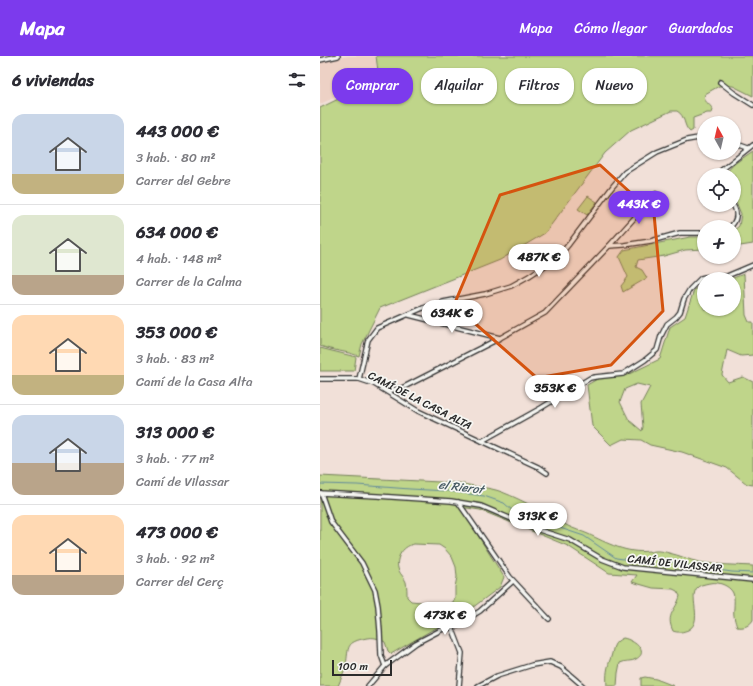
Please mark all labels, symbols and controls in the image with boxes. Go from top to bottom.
text: Mapa [20,12,65,45]
text: Mapa [519,16,552,41]
text: Cómo llegar [574,16,647,41]
text: Guardados [669,16,733,41]
text: 6 viviendas [12,65,94,95]
chip: Comprar [332,68,413,104]
chip: Alquilar [421,68,497,104]
chip: Filtros [505,68,574,104]
chip: Nuevo [582,68,647,104]
icon: filters [286,69,308,91]
text: 443 000 € [136,116,219,146]
north arrow [697,116,741,160]
map controls [697,116,741,316]
icon: home [44,130,92,178]
text: 3 hab. · 80 m² [136,146,216,169]
button: locate [697,168,741,212]
text: Carrer del Gebre [136,169,231,192]
pin: 443K € [606,191,672,225]
text: 443K € [617,192,661,215]
text: 634 000 € [136,217,218,247]
button: + [697,220,741,264]
icon: home [44,231,92,279]
pin: 487K € [506,244,572,278]
text: 487K € [517,245,561,268]
text: 4 hab. · 148 m² [136,247,222,270]
text: Carrer de la Calma [136,270,242,293]
button: − [697,272,741,316]
pin: 634K € [419,300,485,334]
text: 634K € [431,301,473,324]
text: 353 000 € [136,317,217,347]
icon: home [44,331,92,379]
text: 3 hab. · 83 m² [136,347,214,370]
street label: CAMÍ DE LA CASA ALTA [364,366,475,435]
text: Camí de la Casa Alta [136,370,253,393]
pin: 353K € [522,375,588,409]
text: 353K € [534,376,576,399]
text: 313 000 € [136,417,214,447]
icon: home [44,431,92,479]
text: 3 hab. · 77 m² [136,447,214,470]
text: Camí de Vilassar [136,470,229,493]
water label: el Rierot [437,473,487,501]
pin: 313K € [505,503,571,537]
text: 313K € [518,504,558,527]
text: 473 000 € [136,517,218,547]
icon: home [44,531,92,579]
text: 3 hab. · 92 m² [136,547,215,570]
street label: CAMÍ DE VILASSAR [627,549,724,578]
text: Carrer del Cerç [136,570,224,593]
pin: 473K € [412,602,478,636]
text: 473K € [424,603,466,626]
text: 100 m [338,657,368,676]
scale bar [332,658,392,677]

